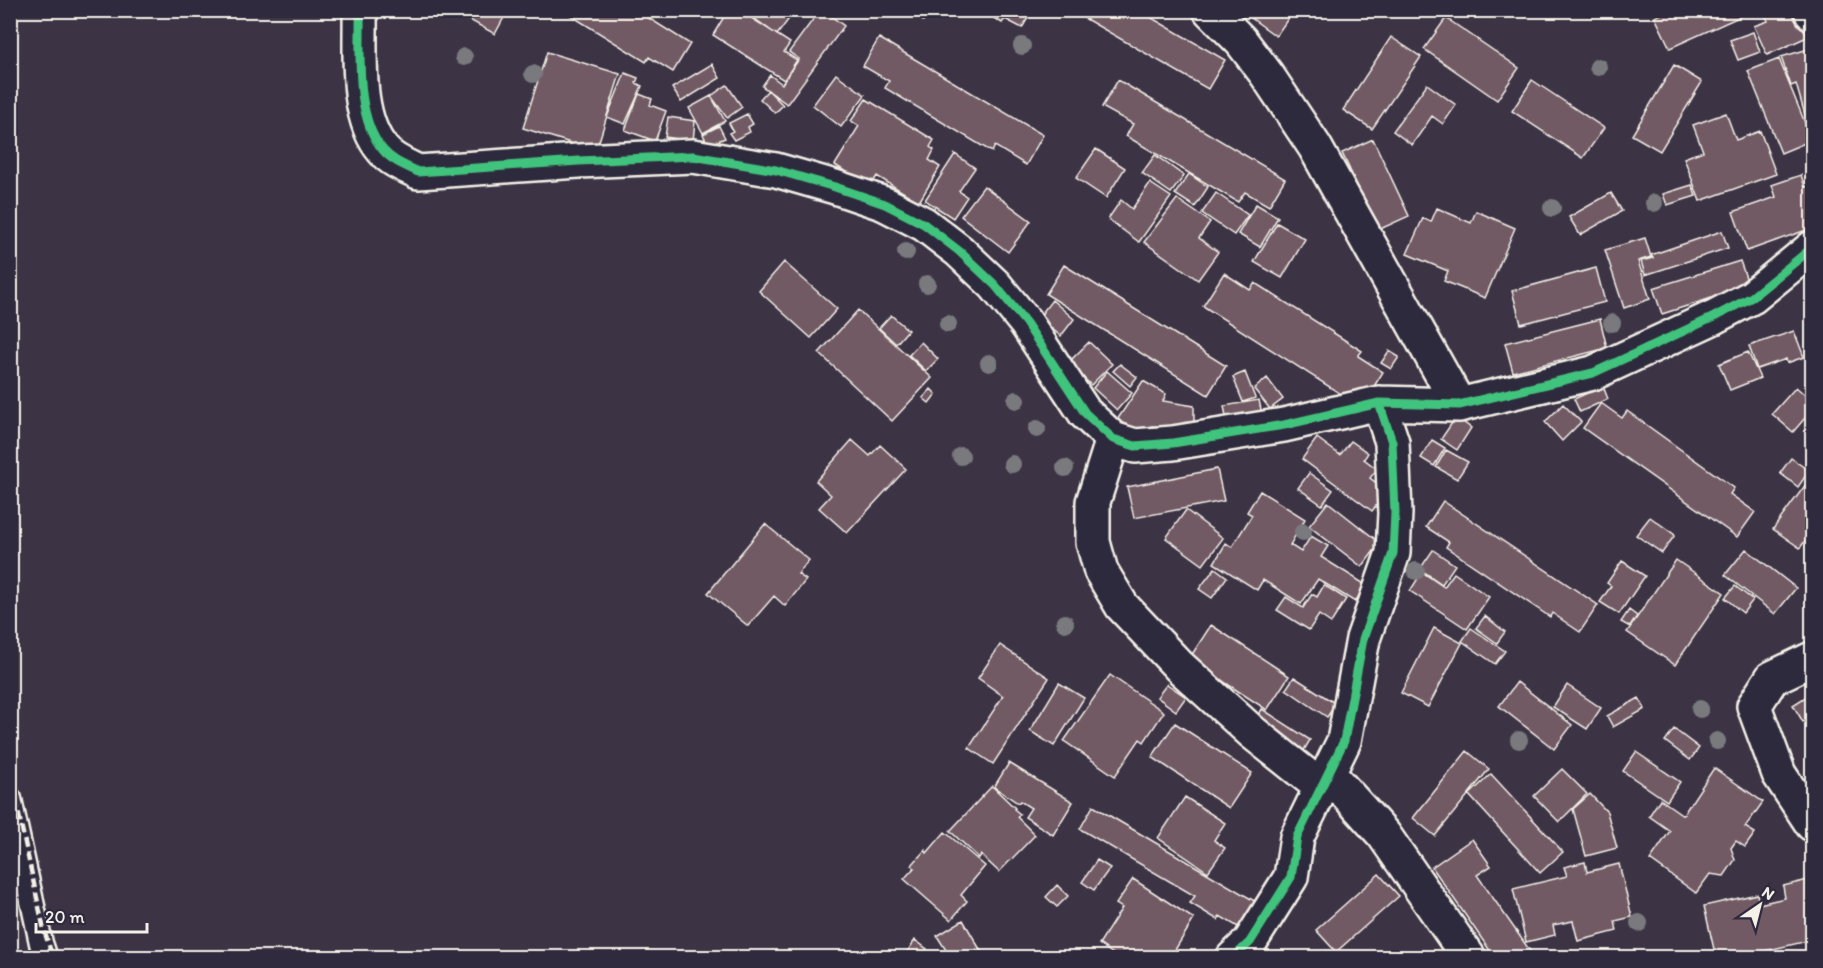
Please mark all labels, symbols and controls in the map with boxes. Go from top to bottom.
north arrow [1730,875,1790,935]
text: N [1758,882,1778,904]
scale bar [36,896,147,934]
text: 20 m [45,906,85,928]

